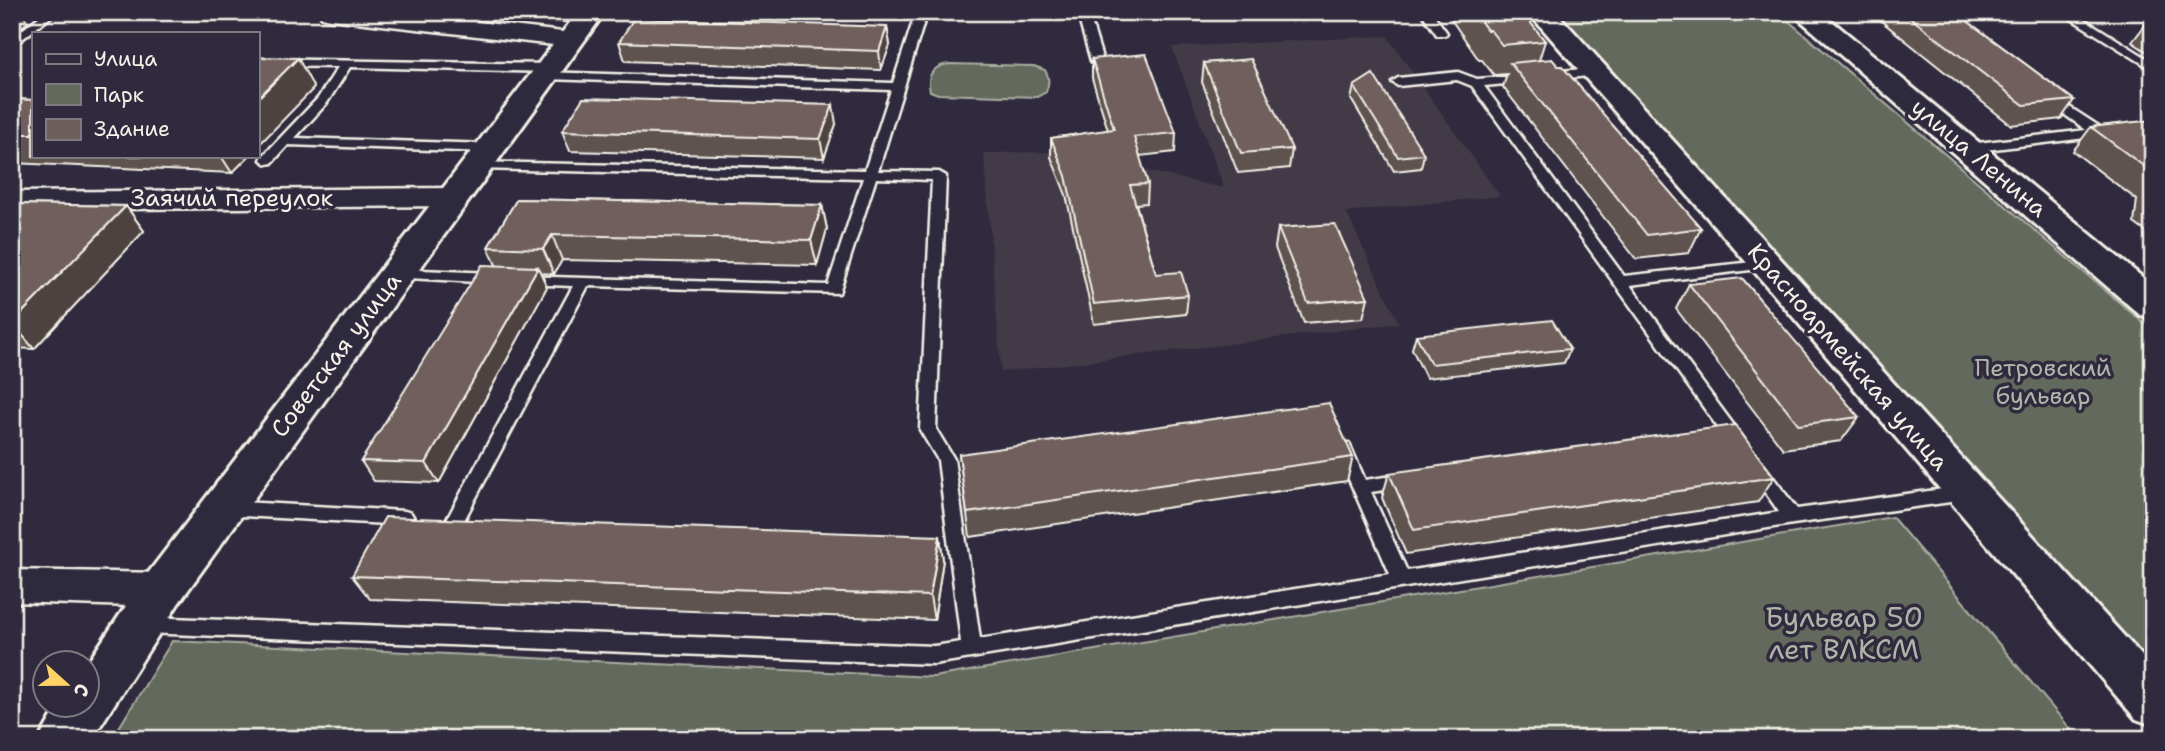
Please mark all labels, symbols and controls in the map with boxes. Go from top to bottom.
legend [32,32,259,158]
text: Улица [94,45,157,73]
text: Парк [94,81,144,109]
street label: улица Ленина [1904,92,2054,224]
text: Здание [94,115,170,143]
street label: Заячий переулок [131,182,334,214]
street label: Красноармейская улица [1740,236,1956,478]
street label: Советская улица [263,266,409,444]
park label: Петровский бульвар [1974,352,2112,412]
park label: Бульвар 50 лет ВЛКСМ [1765,598,1923,668]
north arrow [32,650,102,720]
text: С [68,680,95,700]

